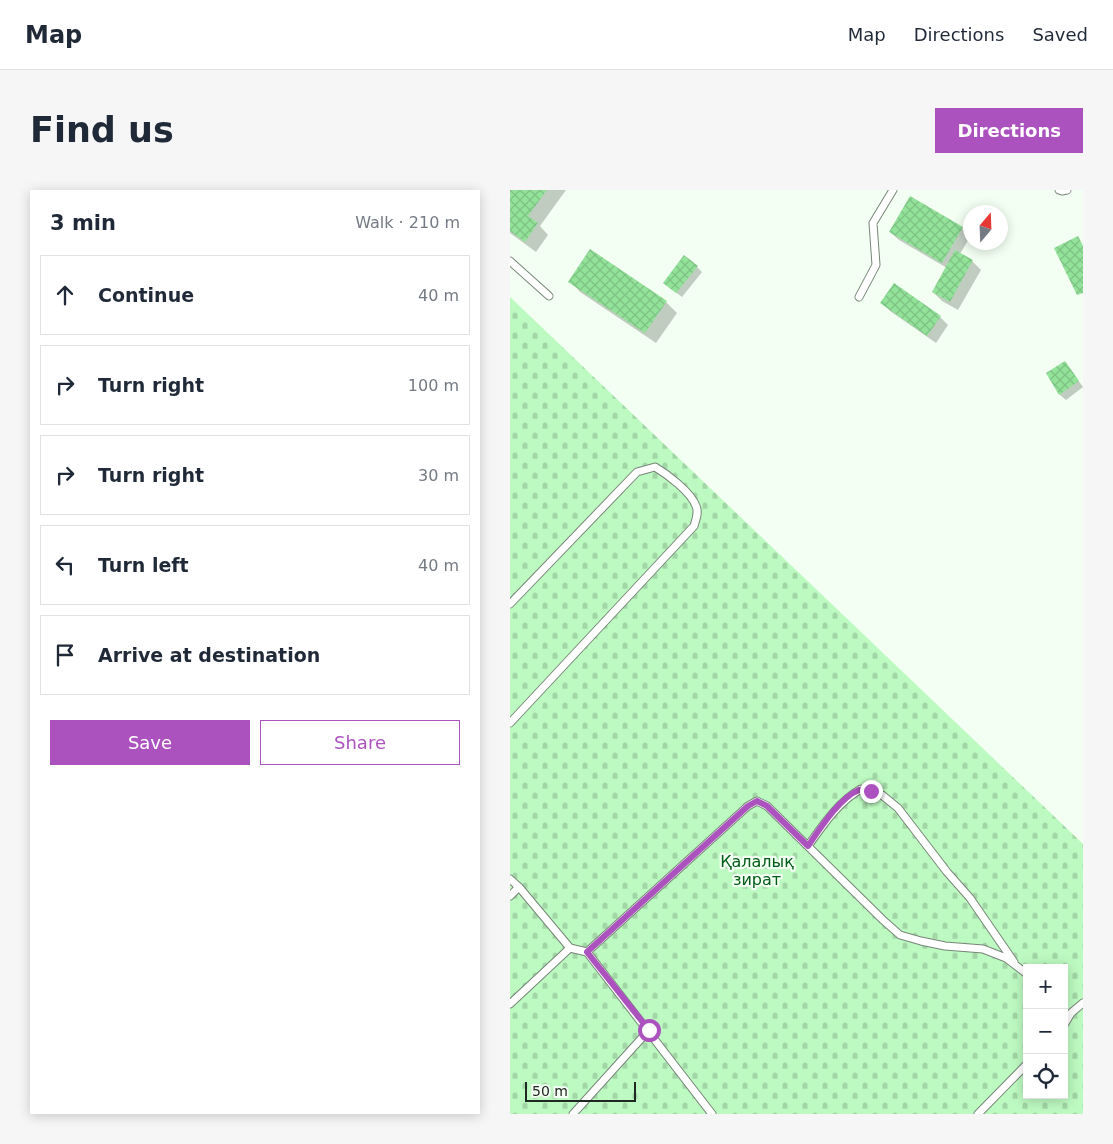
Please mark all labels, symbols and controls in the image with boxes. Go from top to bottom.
text: Map [25,21,82,49]
text: Map [848,24,886,45]
text: Directions [914,24,1004,45]
text: Saved [1032,24,1088,45]
button: Directions [935,108,1083,153]
text: Find us [30,110,174,150]
north arrow [963,205,1008,250]
text: 3 min [50,211,116,235]
text: Walk · 210 m [355,213,460,232]
icon: ahead [51,281,79,309]
text: Continue [98,284,194,306]
text: 40 m [418,286,459,305]
icon: right [51,371,79,399]
text: Turn right [98,374,204,396]
text: 100 m [408,376,459,395]
icon: right [51,461,79,489]
text: Turn right [98,464,204,486]
text: 30 m [418,466,459,485]
icon: left [51,551,79,579]
text: Turn left [98,554,189,576]
text: 40 m [418,556,459,575]
icon: arrive [51,641,79,669]
text: Arrive at destination [98,644,320,666]
button: Save [50,720,250,765]
button: Share [260,720,460,765]
route end [860,780,883,803]
park label: Қалалық зират [720,852,794,889]
map controls [1023,964,1068,1099]
button: + [1023,964,1068,1009]
button: − [1023,1009,1068,1054]
route start [638,1019,661,1042]
button: locate [1023,1054,1068,1099]
scale bar [525,1079,636,1102]
text: 50 m [532,1083,568,1099]

